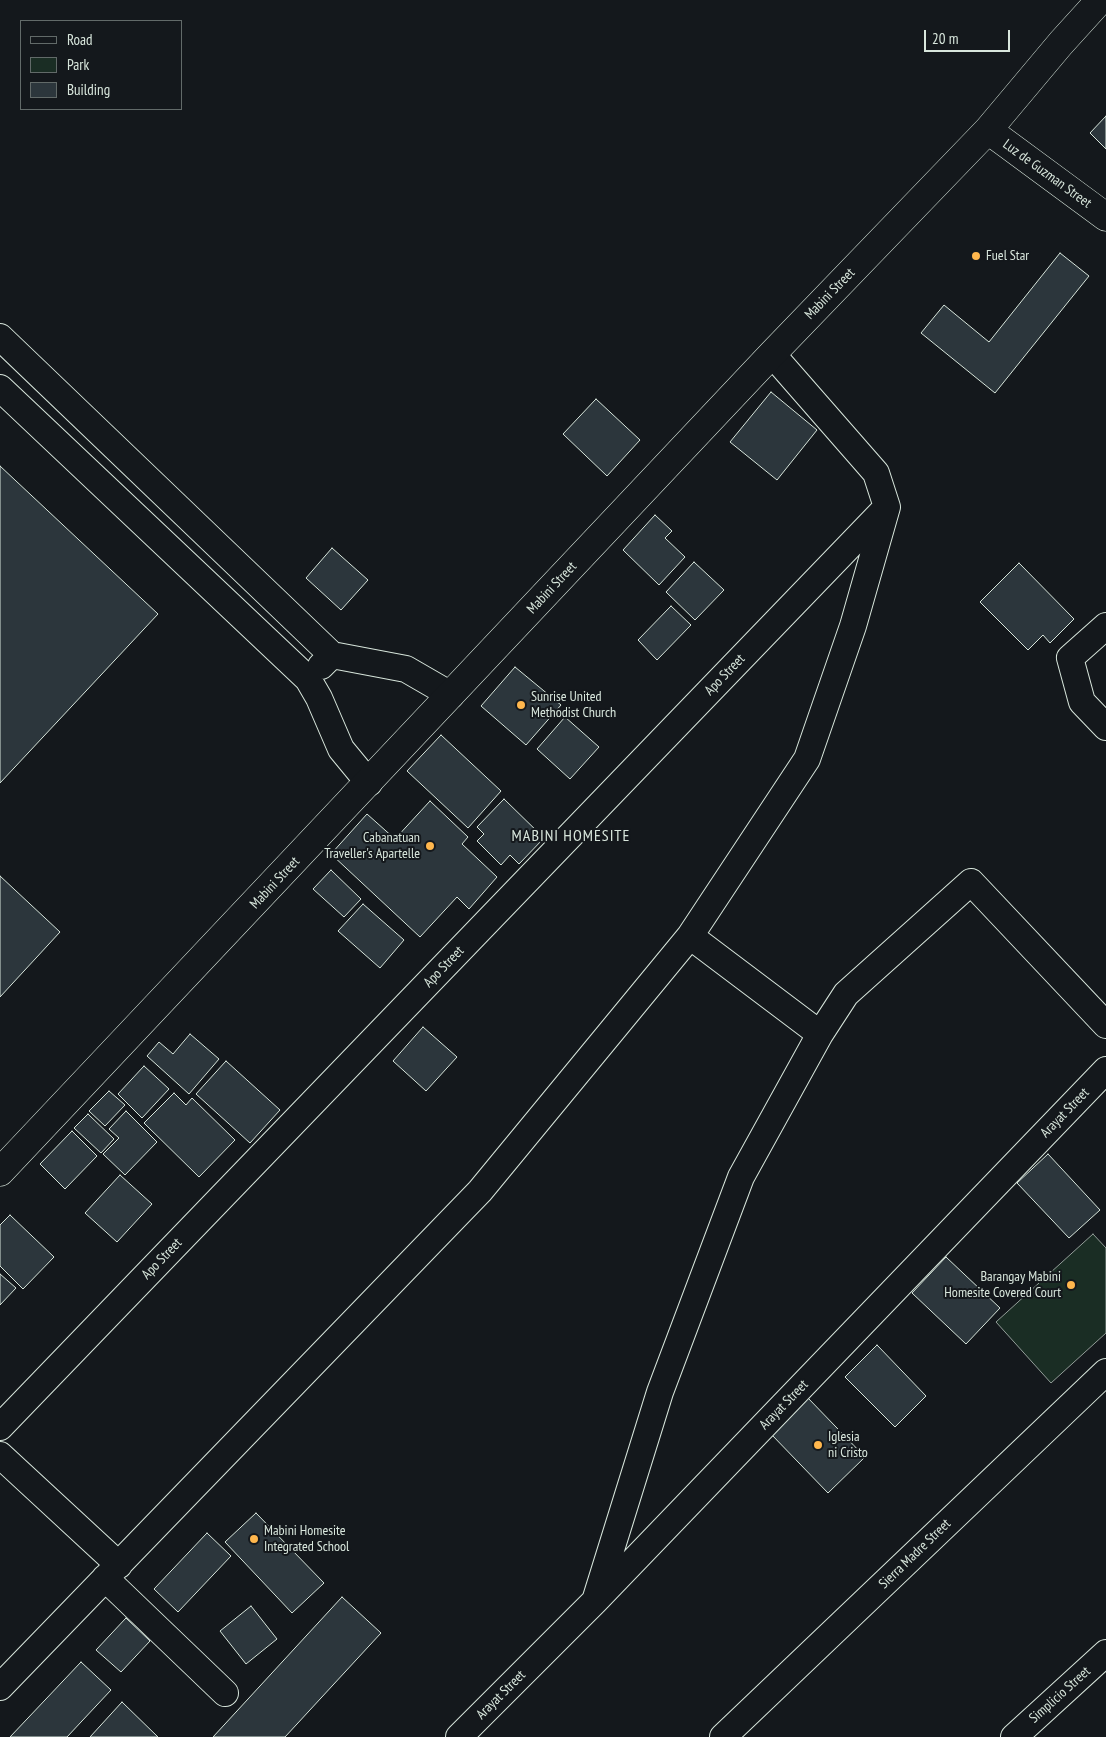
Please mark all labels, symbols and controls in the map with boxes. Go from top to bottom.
legend [20,20,182,110]
scale bar [926,20,1012,52]
text: 20 m [932,29,958,48]
text: Road [67,30,93,49]
text: Park [67,55,89,74]
text: Building [67,80,110,99]
street label: Luz de Guzman Street [999,136,1095,212]
place label: Fuel Star [986,248,1029,264]
marker: Fuel Star [970,250,982,262]
street label: Mabini Street [801,265,859,323]
street label: Mabini Street [524,559,580,617]
street label: Apo Street [701,651,749,699]
place label: Sunrise United Methodist Church [531,689,616,722]
marker: Sunrise United Methodist Church [515,699,527,711]
district label: MABINI HOMESITE [510,826,632,846]
place label: Cabanatuan Traveller's Apartelle [324,830,420,862]
marker: Cabanatuan Traveller's Apartelle [424,840,436,852]
street label: Mabini Street [247,854,303,912]
street label: Apo Street [420,943,468,991]
street label: Arayat Street [1037,1085,1093,1141]
street label: Apo Street [138,1235,186,1283]
place label: Barangay Mabini Homesite Covered Court [944,1269,1061,1302]
marker: Barangay Mabini Homesite Covered Court [1065,1279,1077,1291]
street label: Arayat Street [756,1377,812,1433]
place label: Iglesia ni Cristo [828,1429,868,1461]
marker: Iglesia ni Cristo [812,1439,824,1451]
street label: Sierra Madre Street [876,1516,954,1592]
place label: Mabini Homesite Integrated School [264,1523,349,1555]
marker: Mabini Homesite Integrated School [248,1533,260,1545]
street label: Simplicio Street [1026,1663,1094,1727]
street label: Arayat Street [473,1667,529,1723]

